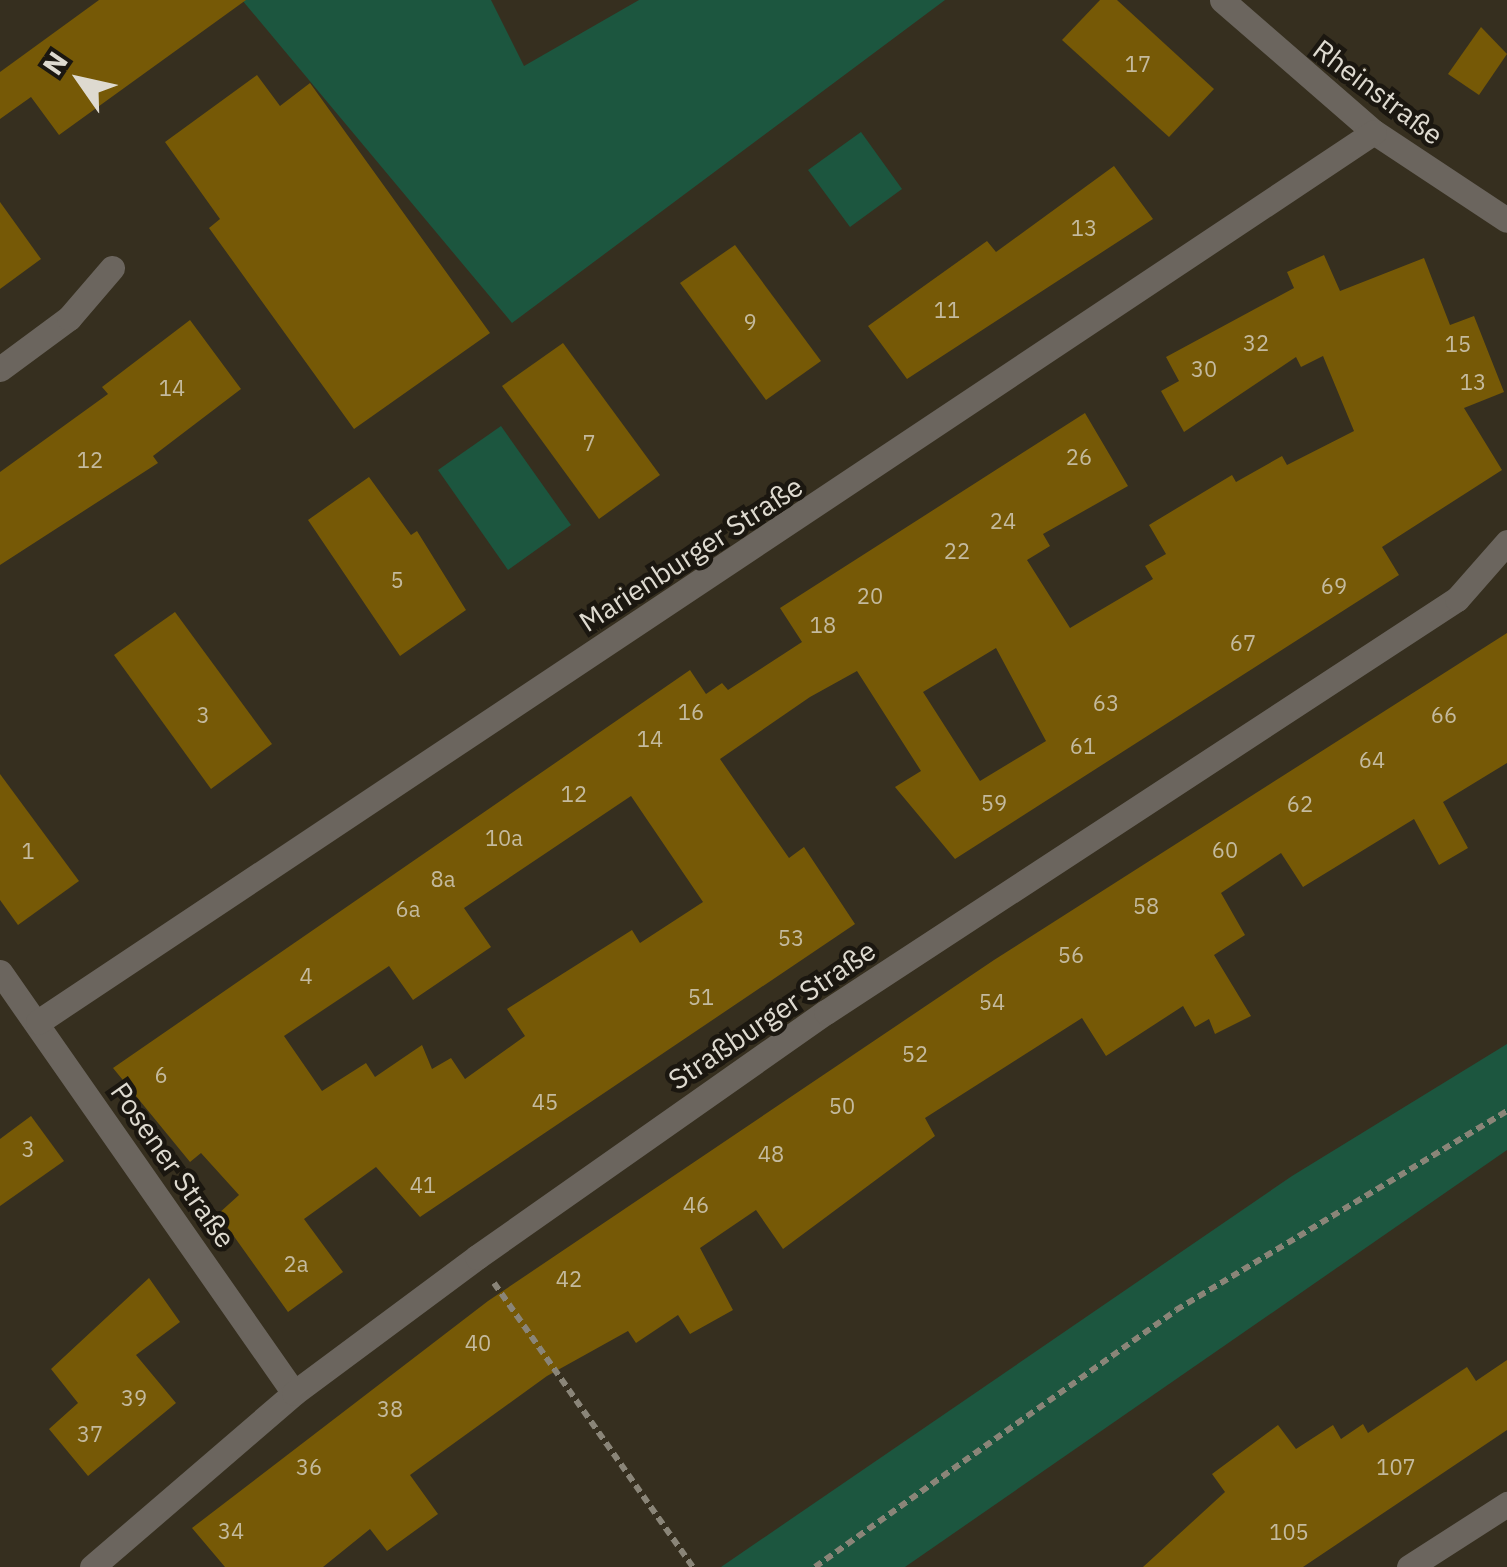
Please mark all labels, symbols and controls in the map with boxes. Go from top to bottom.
north arrow [30,30,130,130]
street label: Rheinstraße [1306,32,1450,152]
text: N [34,44,76,82]
house number: 17 [1125,51,1151,77]
house number: 13 [1071,215,1097,241]
house number: 11 [934,297,960,323]
house number: 9 [743,309,757,335]
house number: 32 [1243,330,1269,356]
house number: 15 [1445,331,1471,357]
house number: 30 [1191,356,1217,382]
house number: 13 [1460,369,1486,395]
house number: 14 [159,375,185,401]
house number: 7 [582,430,596,456]
house number: 26 [1066,444,1092,470]
house number: 12 [77,447,103,473]
street label: Marienburger Straße [573,469,809,639]
house number: 24 [990,508,1016,534]
house number: 22 [944,538,970,564]
house number: 5 [390,567,404,593]
house number: 69 [1321,573,1347,599]
house number: 20 [857,583,883,609]
house number: 18 [810,612,836,638]
house number: 67 [1230,630,1256,656]
house number: 63 [1093,690,1119,716]
house number: 16 [678,699,704,725]
house number: 3 [196,702,210,728]
house number: 66 [1431,702,1457,728]
house number: 14 [637,726,663,752]
house number: 61 [1070,733,1096,759]
house number: 64 [1359,747,1385,773]
house number: 12 [561,781,587,807]
house number: 59 [981,790,1007,816]
house number: 62 [1287,791,1313,817]
house number: 10a [485,825,523,851]
house number: 60 [1212,837,1238,863]
house number: 1 [21,838,35,864]
house number: 8a [431,866,455,892]
house number: 58 [1133,893,1159,919]
house number: 6a [396,896,420,922]
house number: 53 [778,925,804,951]
street label: Straßburger Straße [662,933,882,1097]
house number: 56 [1058,942,1084,968]
house number: 4 [299,963,313,989]
house number: 51 [688,984,714,1010]
house number: 54 [979,989,1005,1015]
house number: 52 [902,1041,928,1067]
house number: 6 [154,1062,168,1088]
street label: Posener Straße [104,1076,242,1254]
house number: 45 [532,1089,558,1115]
house number: 50 [829,1093,855,1119]
house number: 3 [21,1136,35,1162]
house number: 48 [758,1141,784,1167]
house number: 41 [410,1172,436,1198]
house number: 46 [683,1192,709,1218]
house number: 2a [284,1251,308,1277]
house number: 42 [556,1266,582,1292]
house number: 40 [465,1330,491,1356]
house number: 39 [121,1385,147,1411]
house number: 38 [377,1396,403,1422]
house number: 37 [77,1421,103,1447]
house number: 36 [296,1454,322,1480]
house number: 107 [1376,1454,1416,1480]
house number: 34 [218,1518,244,1544]
house number: 105 [1269,1519,1309,1545]

